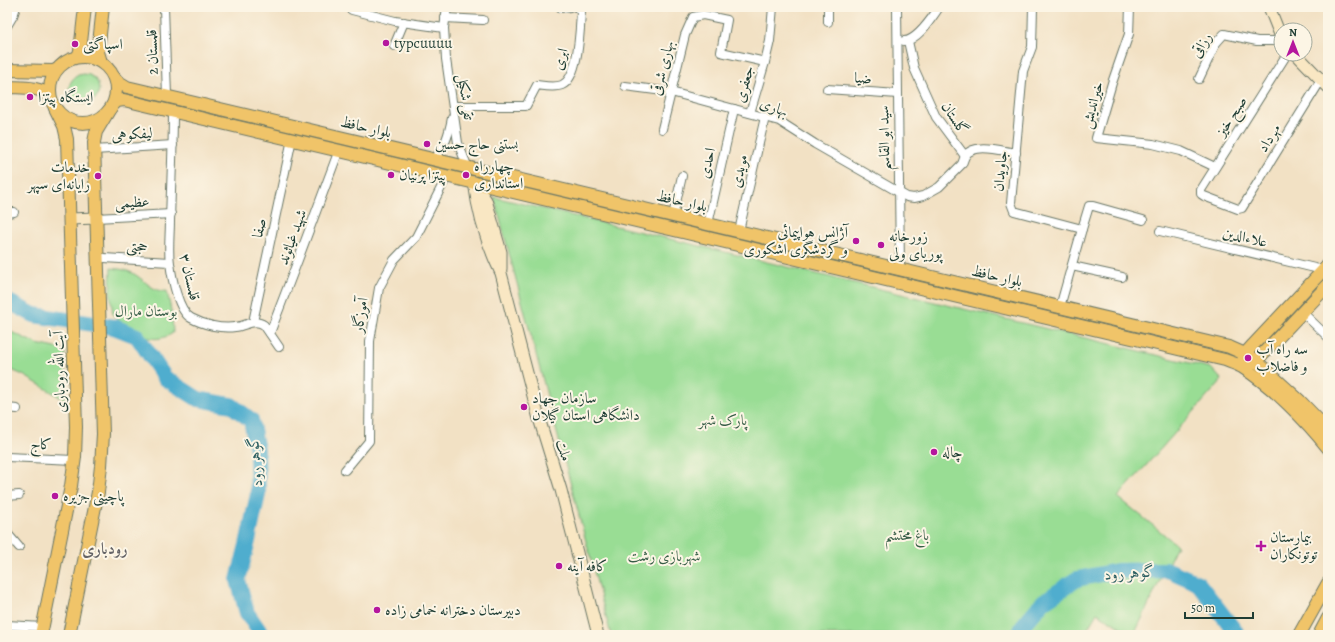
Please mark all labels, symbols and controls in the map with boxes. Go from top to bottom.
north arrow [1273,22,1313,62]
text: N [1289,25,1297,40]
street label: قلمستان 2 [141,29,163,75]
street label: رزاقی [1186,29,1216,61]
place label: typcuuuu [394,33,453,53]
place label: اسپاگتی [83,34,123,55]
marker: typcuuuu [381,38,391,48]
street label: بهاری شرقی [646,38,678,98]
marker: اسپاگتی [70,39,80,49]
street label: ابری [547,46,573,72]
street label: جعفری [729,63,759,105]
street label: ضیا [854,67,872,89]
street label: تقی شکیل [452,73,479,122]
street label: خیراندیش [1076,79,1108,131]
place label: ایستگاه پیتزا [38,87,93,108]
marker: ایستگاه پیتزا [25,92,35,102]
street label: صبح خیز [1210,92,1255,144]
street label: بهاری [757,93,791,121]
street label: گلستان [937,98,973,138]
street label: سید ابو القاسم [873,105,900,171]
street label: بلوار حافظ [338,111,394,143]
street label: مهرداد [1253,120,1286,156]
street label: لیفکوهی [111,123,153,145]
place label: بستنی حاج حسین [435,134,519,157]
marker: بستنی حاج حسین [422,139,432,149]
street label: احدی [694,146,720,180]
street label: جاویدان [988,149,1012,193]
street label: مویدی [725,152,753,190]
place label: چهارراه استانداری [474,156,523,193]
place label: خدمات رایانه‌ای سپهر [26,157,90,194]
place label: پیتزا پرنیان [399,165,446,186]
marker: پیتزا پرنیان [386,170,396,180]
marker: چهارراه استانداری [461,170,471,180]
marker: خدمات رایانه‌ای سپهر [93,171,103,181]
street label: بلوار حافظ [654,185,710,217]
street label: عظیمی [114,191,150,214]
street label: شهید غیاثوند [273,206,311,268]
street label: صفا [247,216,271,240]
place label: آژانس هواپیمائی و گردشگری اشکوری [744,222,850,259]
street label: علاءالدین [1221,222,1269,252]
place label: زورخانه پوریای ولی [889,226,943,264]
street label: حجتی [125,235,148,258]
marker: آژانس هواپیمائی و گردشگری اشکوری [851,236,861,246]
marker: زورخانه پوریای ولی [876,240,886,250]
street label: قلمستان ۳ [175,252,205,302]
street label: بلوار حافظ [969,260,1025,292]
street label: آموزگار [347,294,373,336]
park label: بوستان مارال [115,301,178,321]
street label: آیت الله رودباری [46,329,70,413]
place label: سه راه آب و فاضلاب [1256,339,1308,376]
marker: سه راه آب و فاضلاب [1243,353,1253,363]
place label: سازمان جهاد دانشگاهی استان گیلان [532,388,640,425]
marker: سازمان جهاد دانشگاهی استان گیلان [519,402,529,412]
park label: پارک شهر [697,410,748,431]
street label: کاج [30,433,52,458]
water label: گوهر رود [242,434,268,488]
street label: ملت [551,437,577,463]
place label: چاله [942,442,963,463]
marker: چاله [929,447,939,457]
place label: پاچینی جزیره [63,486,125,507]
marker: پاچینی جزیره [50,491,60,501]
park label: باغ محتشم [885,525,929,550]
place label: بیمارستان توتونکاران [1270,527,1318,564]
district label: رودباری [82,538,128,560]
marker: بیمارستان توتونکاران [1255,540,1267,552]
park label: شهربازی رشت [628,546,700,566]
place label: کافه آینه [567,556,608,576]
water label: گوهر رود [1104,560,1156,586]
marker: کافه آینه [554,561,564,571]
scale bar [1185,594,1253,620]
place label: دبیرستان دخترانه خمامی زاده [385,600,521,620]
text: 50 m [1191,600,1215,616]
marker: دبیرستان دخترانه خمامی زاده [372,605,382,615]

